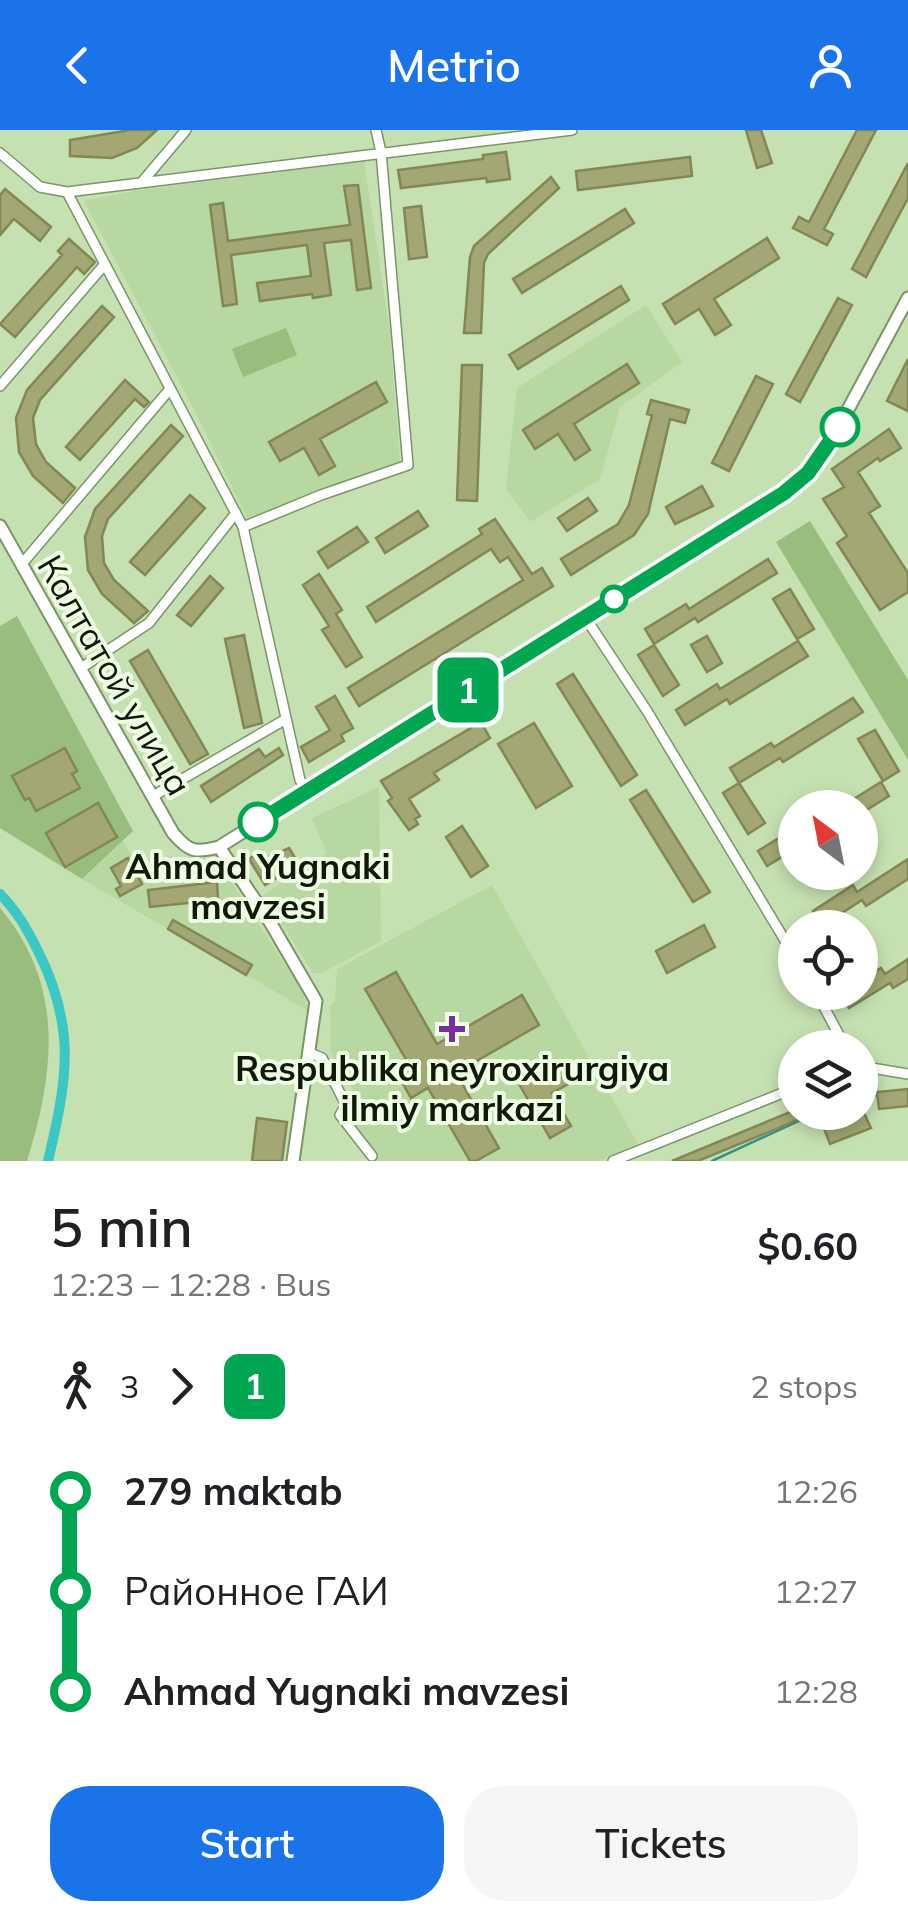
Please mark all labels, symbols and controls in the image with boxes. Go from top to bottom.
text: Metrio [387,37,521,93]
icon: back [50,38,105,93]
icon: person [803,38,858,93]
unlabelled marker [821,408,859,446]
street label: Калтатой улица [28,547,202,803]
unlabelled marker [601,586,627,612]
line badge: 1 [436,658,500,722]
text: 1 [457,668,479,712]
north arrow [778,790,878,890]
map controls [778,790,878,1130]
marker: Ahmad Yugnaki mavzesi [239,803,277,841]
place label: Ahmad Yugnaki mavzesi [125,844,391,928]
button: locate [778,910,878,1010]
marker: Respublika neyroxirurgiya ilmiy markazi [439,1016,465,1042]
button: layers [778,1030,878,1130]
place label: Respublika neyroxirurgiya ilmiy markazi [235,1046,669,1130]
text: 5 min [50,1192,193,1261]
text: $0.60 [757,1222,858,1270]
text: 12:23 – 12:28 · Bus [50,1264,331,1304]
icon: walk [50,1359,105,1414]
icon: forward [154,1359,209,1414]
text: 1 [244,1364,265,1408]
text: 3 [120,1366,139,1406]
text: 2 stops [750,1366,858,1406]
text: 279 maktab [124,1467,342,1515]
text: 12:26 [774,1471,858,1511]
text: Районное ГАИ [124,1567,389,1615]
text: 12:27 [774,1571,858,1611]
text: Ahmad Yugnaki mavzesi [124,1667,570,1715]
text: 12:28 [774,1671,858,1711]
button: Start [50,1786,444,1901]
button: Tickets [464,1786,858,1901]

